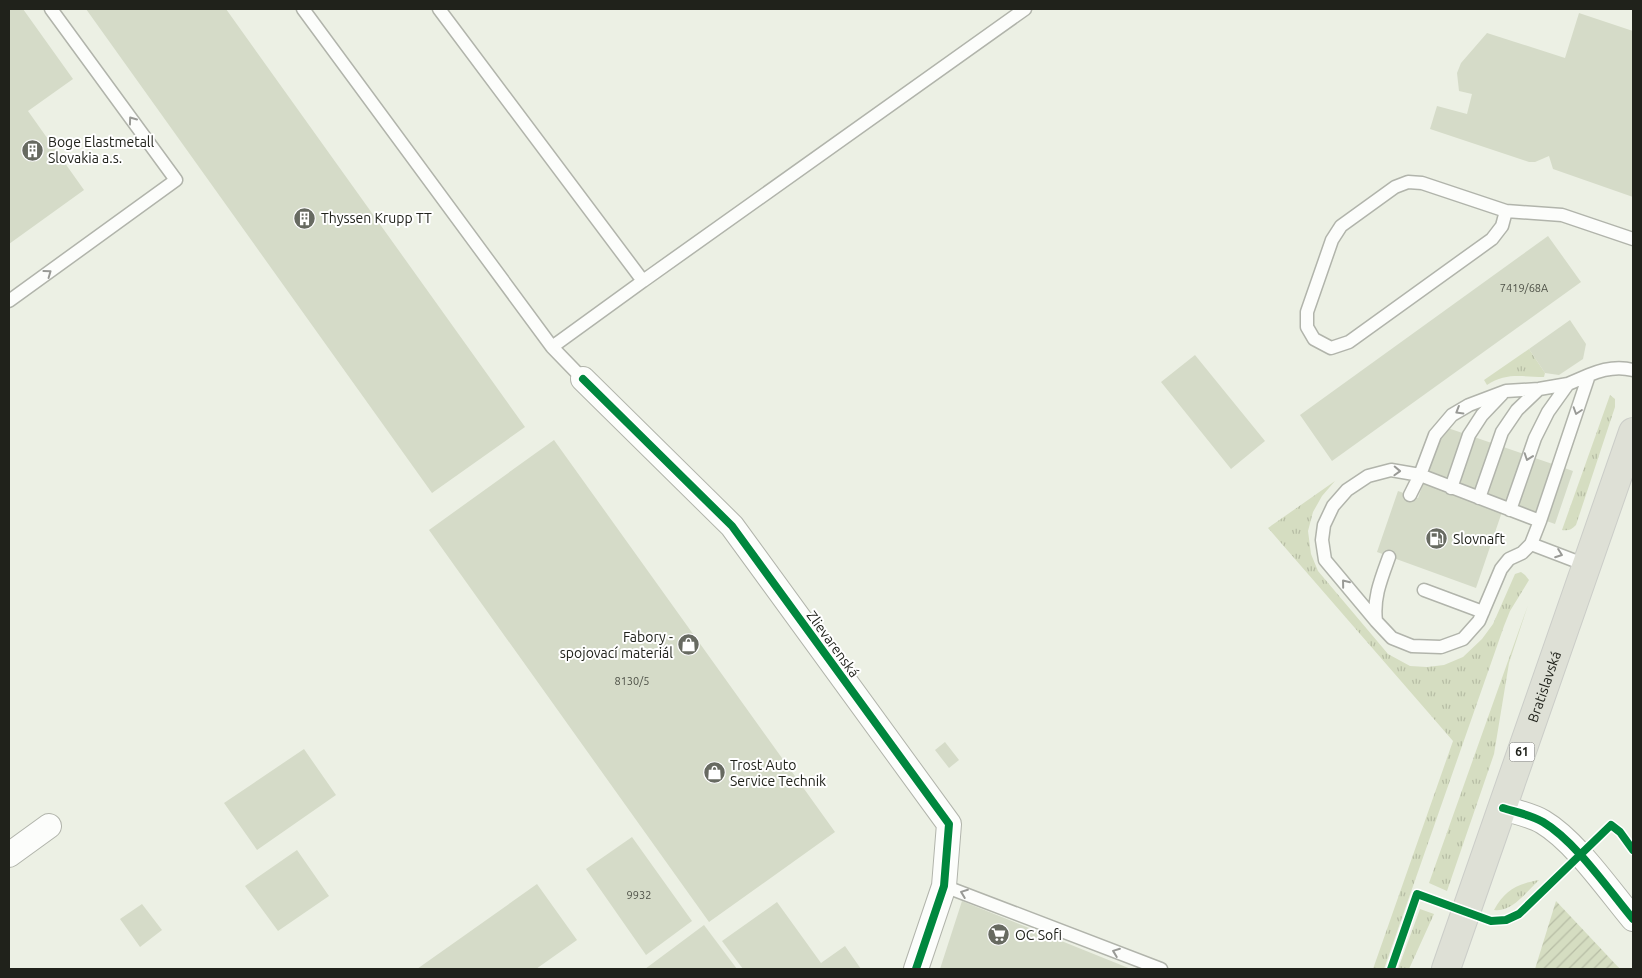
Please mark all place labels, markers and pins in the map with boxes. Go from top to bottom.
place label: Boge Elastmetall Slovakia a.s. [48,134,155,166]
building icon: Boge Elastmetall Slovakia a.s. [20,138,44,162]
building icon: Thyssen Krupp TT [293,206,317,230]
place label: Thyssen Krupp TT [321,210,432,226]
fuel station icon: Slovnaft [1425,527,1449,551]
place label: Slovnaft [1453,531,1506,547]
place label: Fabory - spojovací materiál [560,629,673,661]
shop icon: Fabory - spojovací materiál [677,633,701,657]
place label: Trost Auto Service Technik [730,757,826,789]
shop icon: Trost Auto Service Technik [702,761,726,785]
supermarket icon: OC Sofi [987,923,1011,947]
place label: OC Sofi [1015,927,1062,943]

